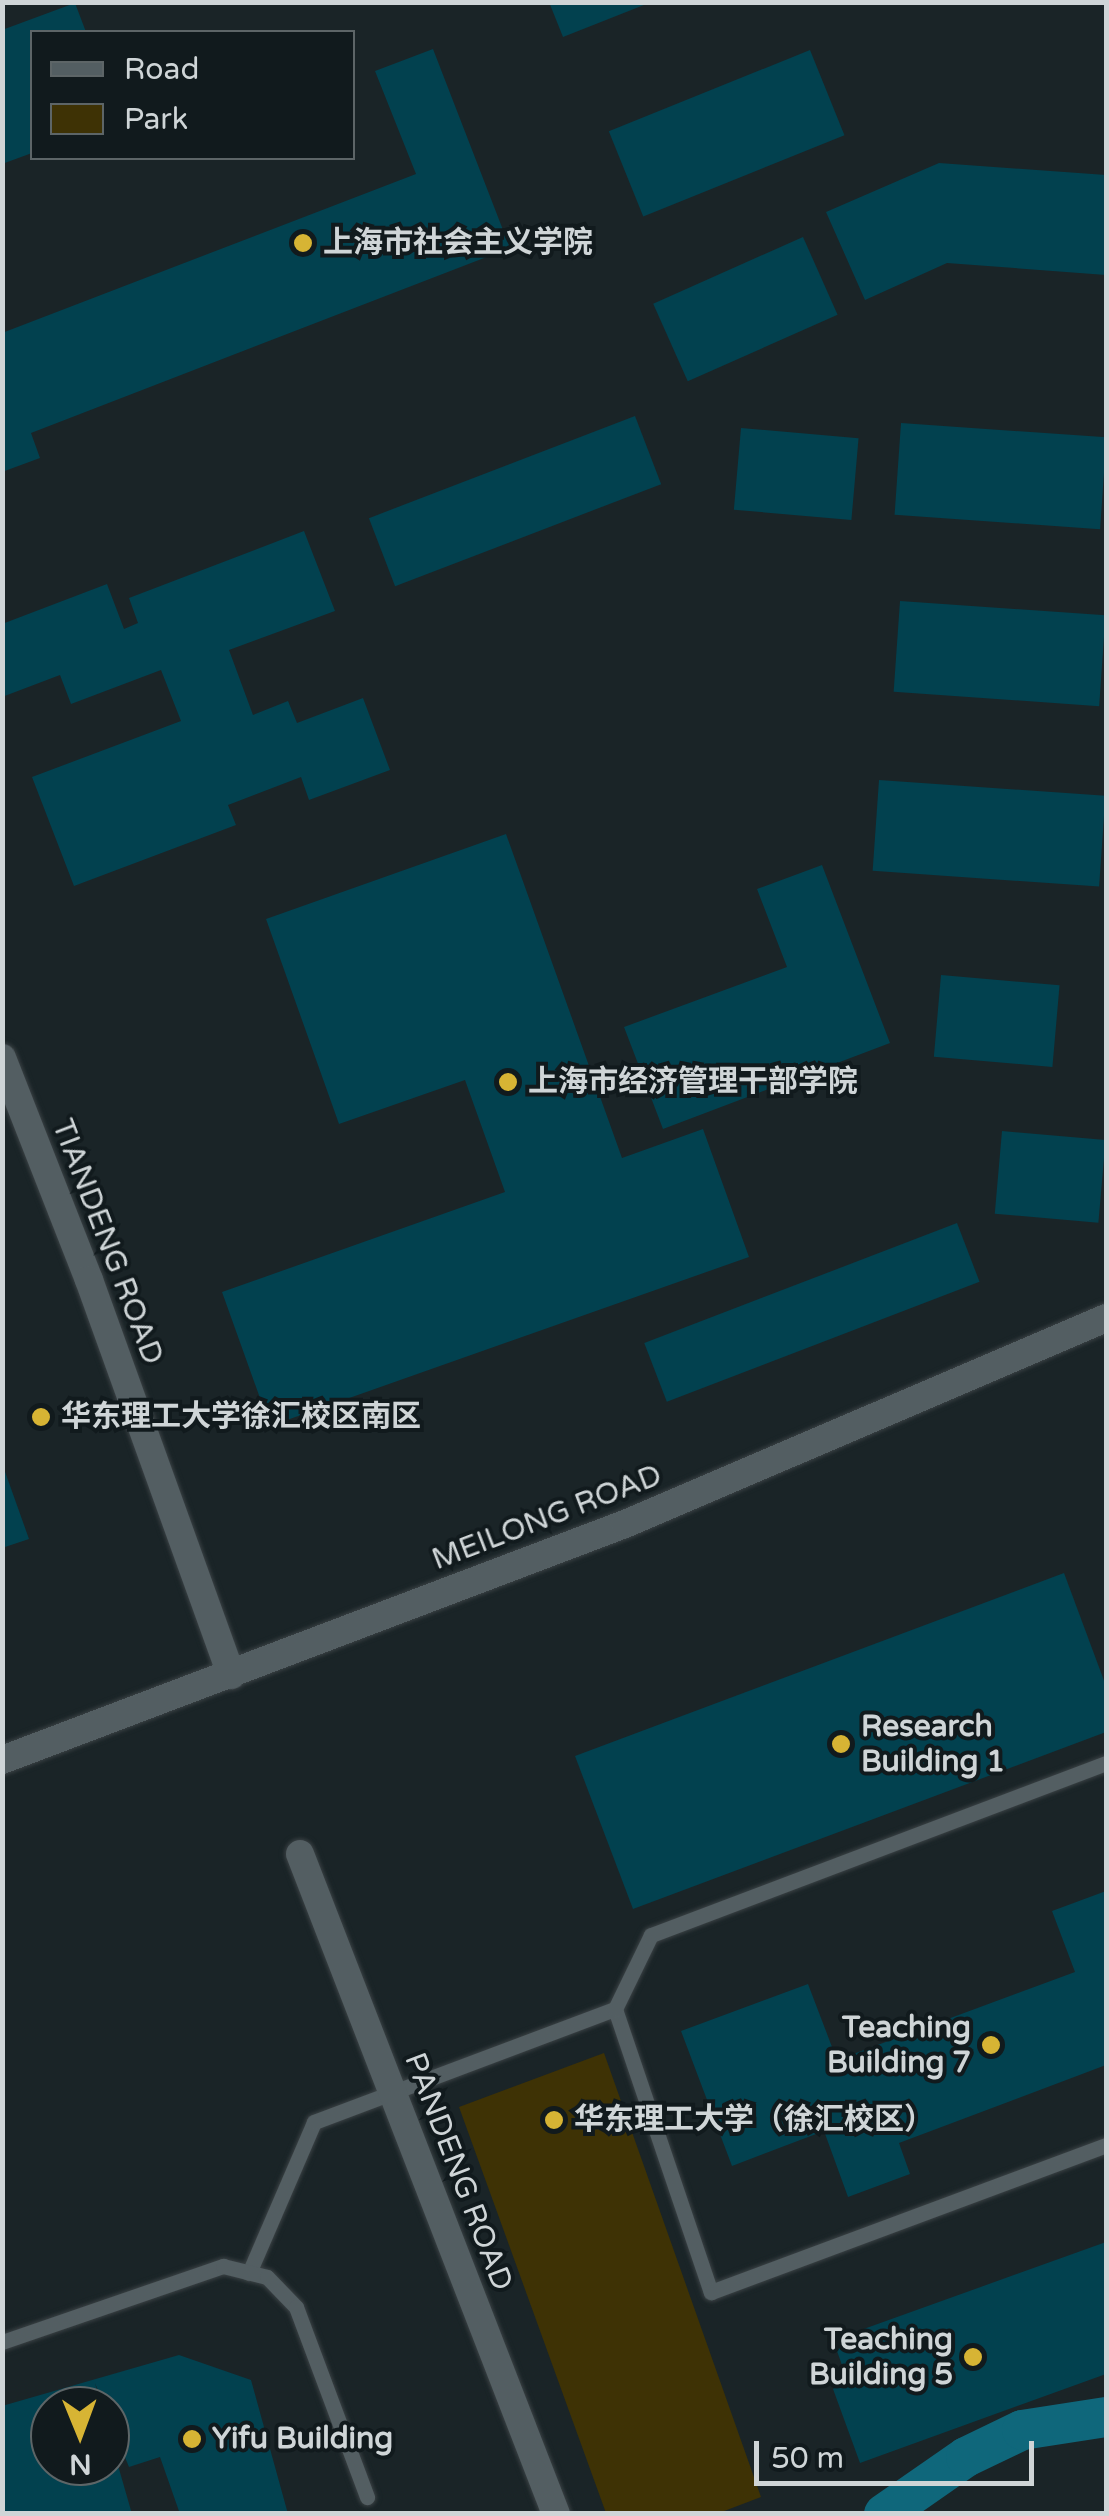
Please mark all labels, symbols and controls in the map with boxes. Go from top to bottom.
legend [30,30,355,160]
text: Road [124,51,199,88]
text: Park [124,101,188,138]
place label: 上海市社会主义学院 [323,225,593,261]
marker: 上海市社会主义学院 [292,232,314,254]
place label: 上海市经济管理干部学院 [528,1064,858,1100]
marker: 上海市经济管理干部学院 [497,1071,519,1093]
street label: TIANDENG ROAD [44,1114,170,1370]
place label: 华东理工大学徐汇校区南区 [61,1399,421,1435]
marker: 华东理工大学徐汇校区南区 [30,1406,52,1428]
street label: MEILONG ROAD [427,1458,667,1578]
place label: Research Building 1 [861,1709,1005,1780]
marker: Research Building 1 [830,1733,852,1755]
place label: Teaching Building 7 [827,2010,971,2080]
marker: Teaching Building 7 [980,2034,1002,2056]
street label: PANDENG ROAD [396,2048,520,2296]
place label: 华东理工大学（徐汇校区） [574,2102,934,2138]
marker: 华东理工大学（徐汇校区） [543,2109,565,2131]
place label: Teaching Building 5 [809,2322,953,2392]
marker: Teaching Building 5 [962,2346,984,2368]
north arrow [30,2386,130,2486]
place label: Yifu Building [212,2421,393,2457]
scale bar [759,2421,1039,2483]
marker: Yifu Building [181,2428,203,2450]
text: 50 m [771,2440,844,2477]
text: N [69,2447,92,2481]

